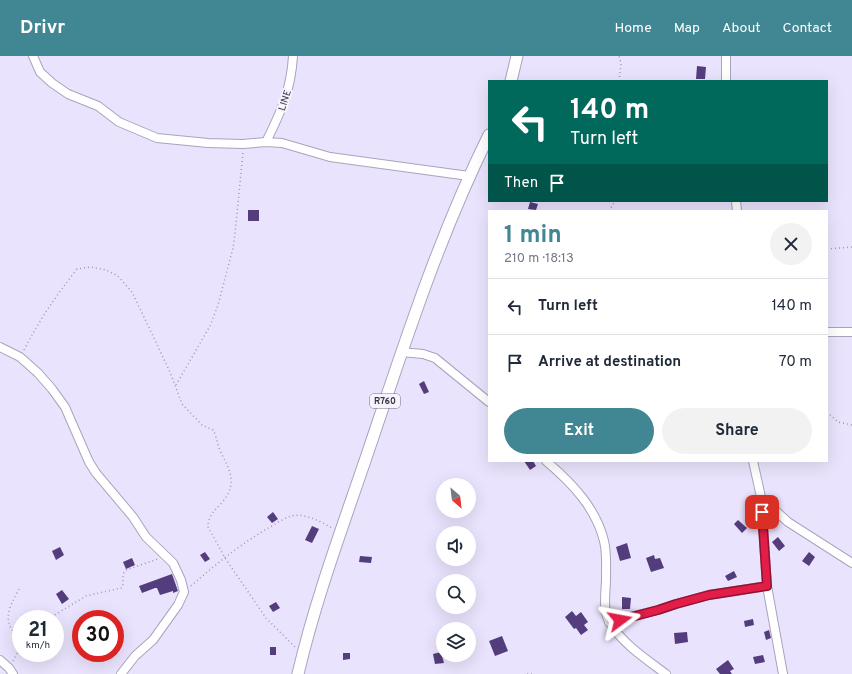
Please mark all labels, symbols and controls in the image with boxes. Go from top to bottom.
text: Drivr [20,16,65,40]
text: Home [615,20,652,37]
text: Map [674,20,700,37]
text: About [722,20,761,37]
text: Contact [783,20,832,37]
street label: LINE [276,88,295,113]
text: 140 m [570,93,649,129]
icon: left [504,96,556,148]
text: Turn left [570,128,638,151]
icon: arrive [546,172,568,194]
text: Then [504,174,538,193]
text: 1 min [504,221,562,251]
button: close [770,223,812,265]
text: 210 m · 18:13 [504,251,574,267]
icon: left [504,296,526,318]
text: Turn left [538,297,598,316]
text: 140 m [772,297,812,316]
icon: arrive [504,352,526,374]
text: Arrive at destination [538,353,681,372]
text: 70 m [779,353,812,372]
road number: R760 [370,394,400,408]
button: Exit [504,408,654,454]
button: Share [662,408,812,454]
north arrow [436,478,476,518]
map controls [436,478,476,662]
pin [745,495,779,529]
icon: arrive [751,501,773,523]
button: sound [436,526,476,566]
button: search [436,574,476,614]
position arrow [599,599,641,641]
speed limit sign: 30 [72,610,124,662]
text: 21 [28,618,48,644]
button: layers [436,622,476,662]
text: km/h [26,639,50,652]

